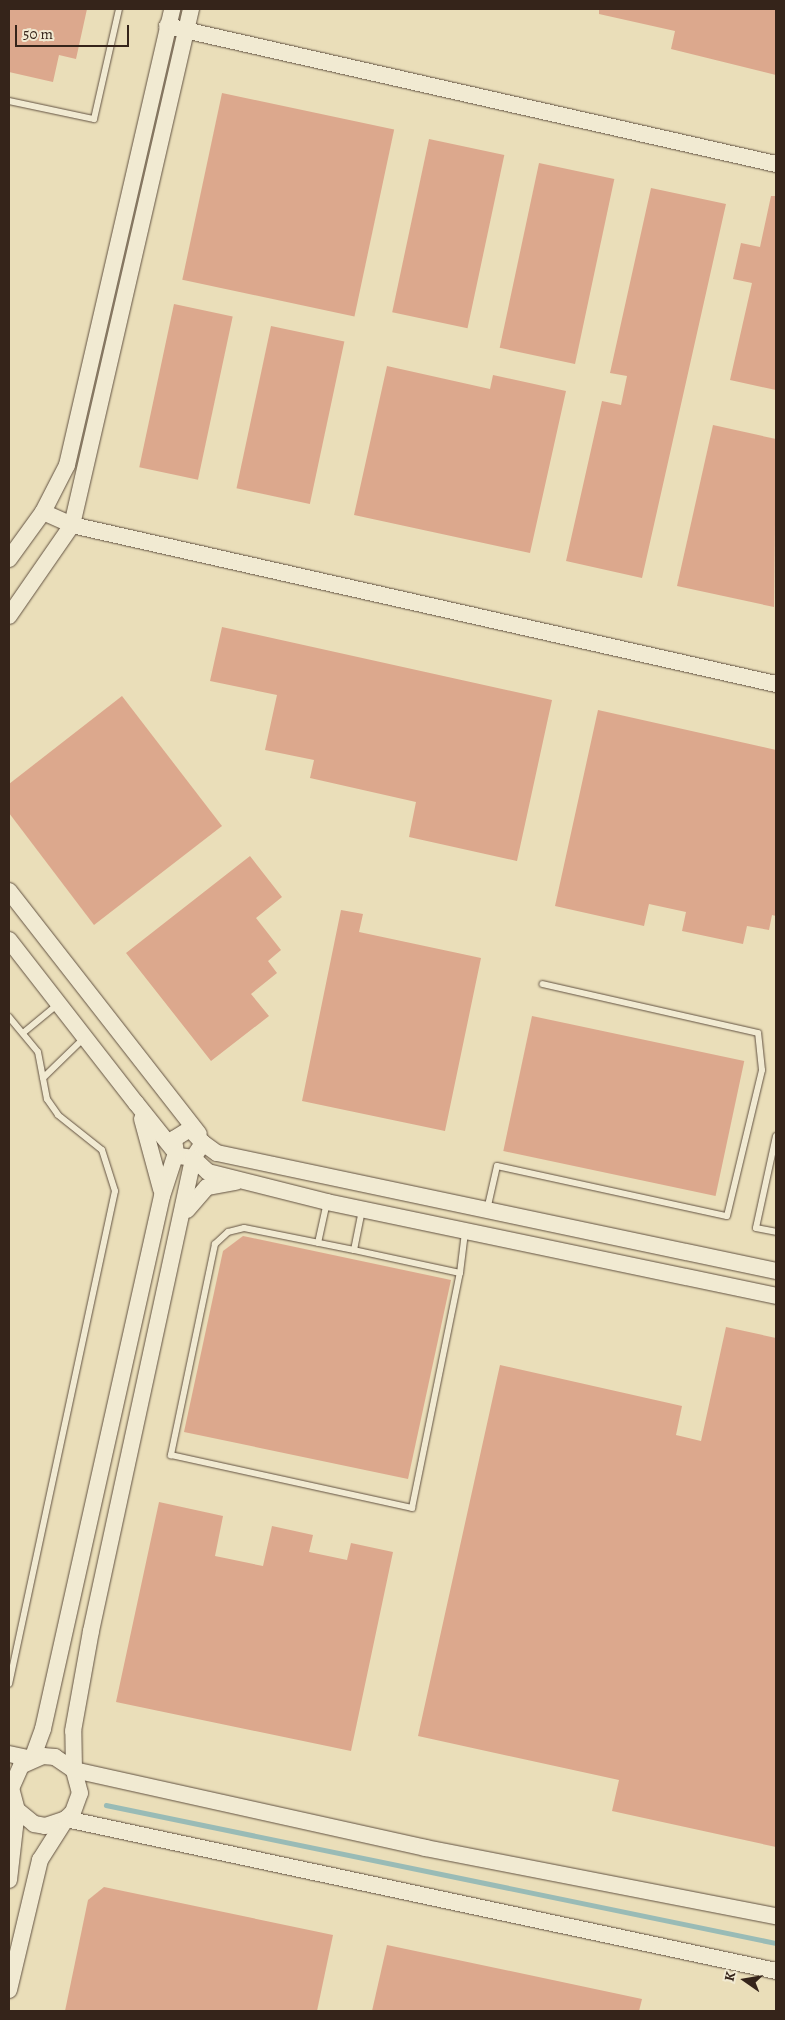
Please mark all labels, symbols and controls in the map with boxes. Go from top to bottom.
scale bar [18,15,131,47]
text: 50 m [23,24,53,44]
north arrow [720,1955,770,2005]
text: K [720,1970,740,1983]

